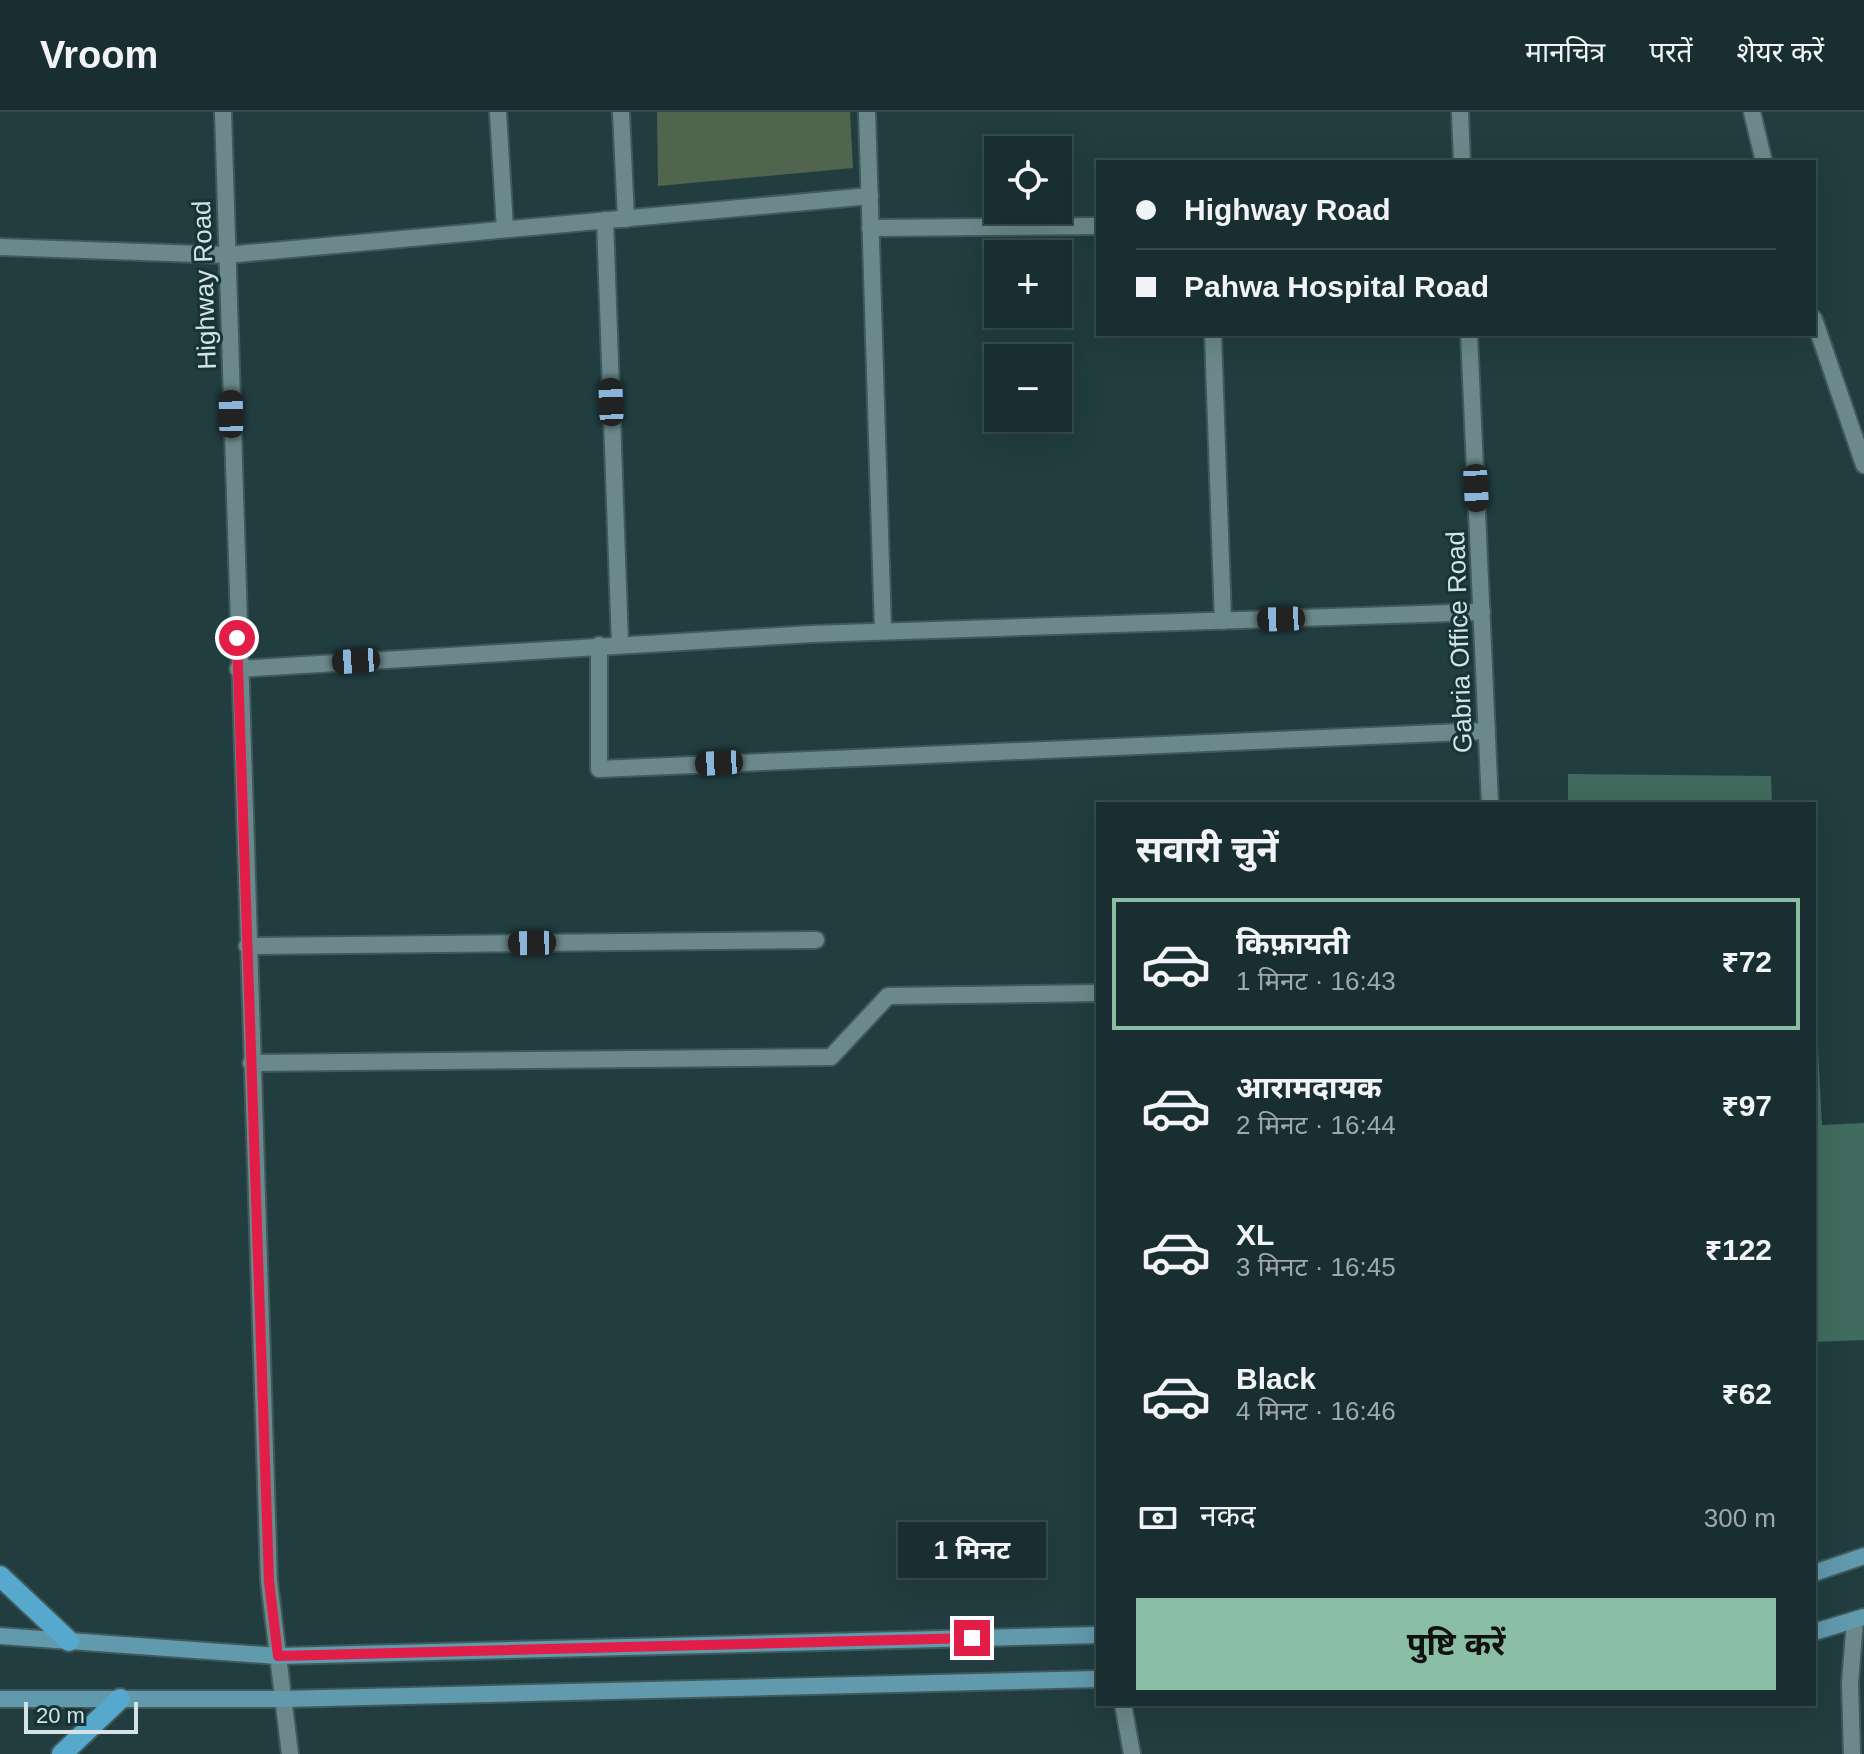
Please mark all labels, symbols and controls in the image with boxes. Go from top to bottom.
text: Vroom [40,34,158,76]
text: मानचित्र [1525,37,1605,68]
text: परतें [1649,37,1693,68]
text: शेयर करें [1737,37,1824,68]
map controls [984,136,1072,432]
button: locate [984,136,1072,224]
text: Highway Road [1184,193,1391,226]
street label: Highway Road [186,200,222,370]
button: + [984,240,1072,328]
text: Pahwa Hospital Road [1184,270,1489,303]
button: − [984,344,1072,432]
car [598,378,624,426]
car [219,390,243,438]
car [1463,463,1489,513]
street label: Gabria Office Road [1440,530,1478,754]
car [1257,606,1305,632]
route start [219,620,255,656]
car [331,647,381,675]
car [694,750,744,776]
text: सवारी चुनें [1136,829,1278,870]
text: किफ़ायती [1236,927,1350,960]
icon: car [1140,928,1212,1000]
car [508,931,556,955]
text: ₹72 [1721,945,1772,978]
text: 1 मिनट · 16:43 [1236,966,1396,996]
text: आरामदायक [1236,1071,1382,1104]
icon: car [1140,1072,1212,1144]
text: ₹97 [1721,1089,1772,1122]
text: 2 मिनट · 16:44 [1236,1110,1396,1140]
icon: car [1140,1216,1212,1288]
text: XL [1236,1218,1274,1251]
text: ₹122 [1705,1233,1772,1266]
text: 3 मिनट · 16:45 [1236,1252,1396,1282]
icon: car [1140,1360,1212,1432]
text: Black [1236,1362,1316,1395]
text: ₹62 [1721,1377,1772,1410]
text: 4 मिनट · 16:46 [1236,1396,1396,1426]
icon: cash [1136,1496,1180,1540]
text: नकद [1200,1499,1256,1532]
text: 300 m [1704,1503,1776,1533]
callout: 1 मिनट [898,1522,1046,1578]
text: 1 मिनट [934,1535,1010,1565]
button: पुष्टि करें [1136,1598,1776,1690]
route end [954,1620,990,1656]
scale bar [24,1698,138,1734]
text: 20 m [36,1703,85,1728]

